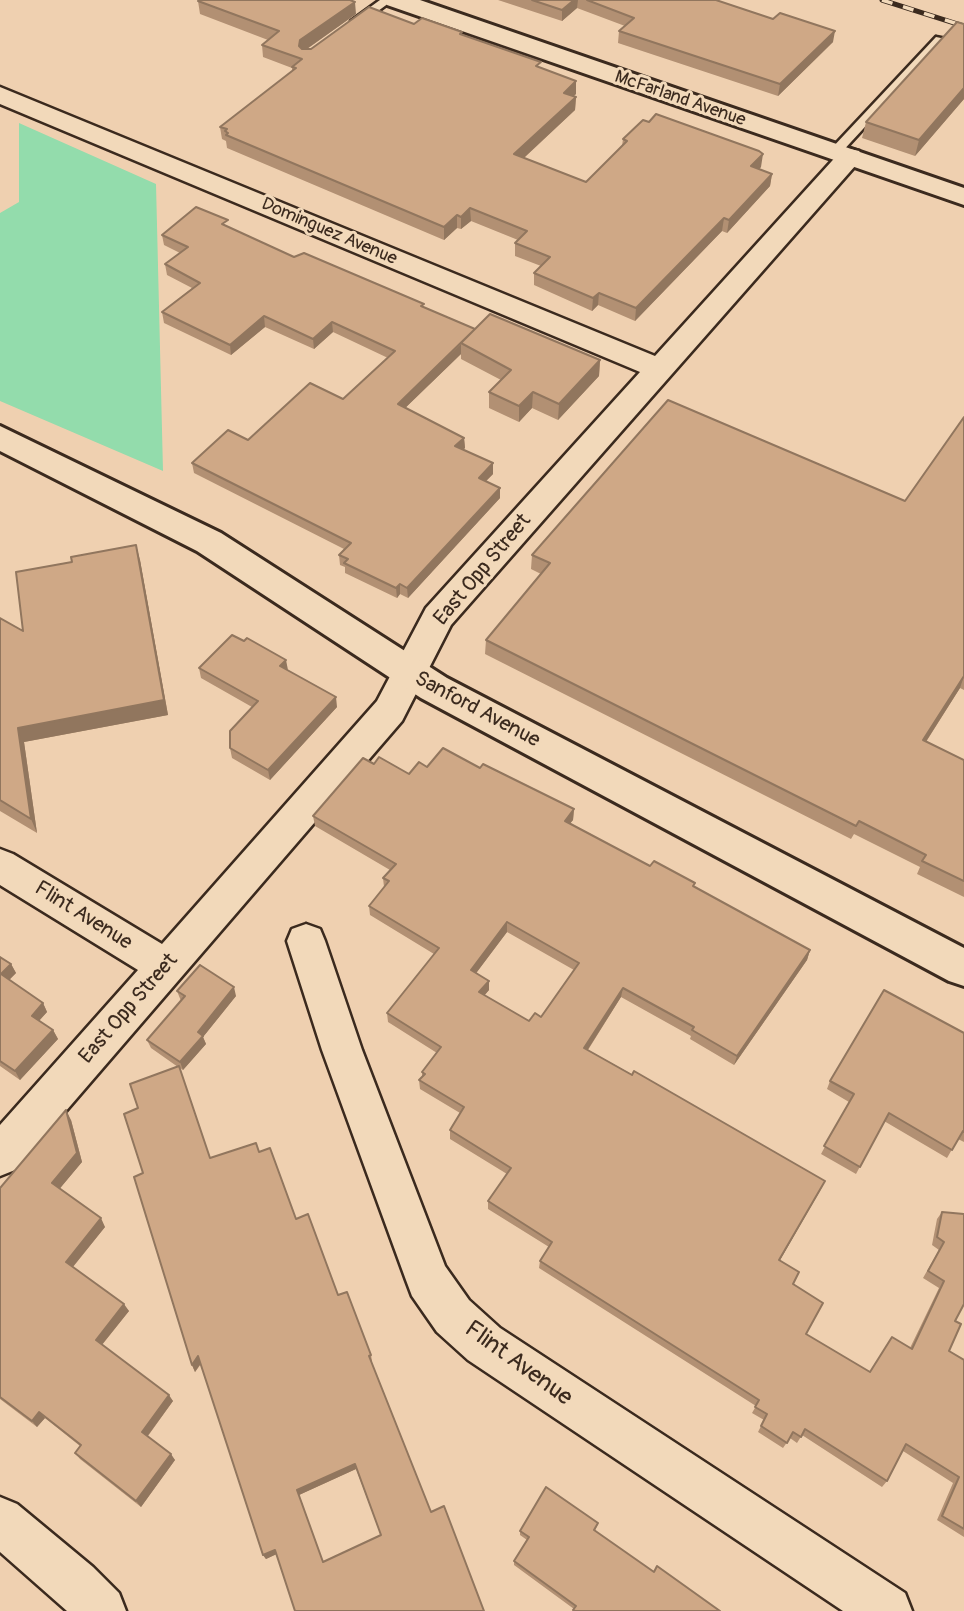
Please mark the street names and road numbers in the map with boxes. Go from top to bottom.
street label: McFarland Avenue [612,66,748,132]
street label: Dominguez Avenue [258,194,400,270]
street label: East Opp Street [429,509,537,631]
street label: Sanford Avenue [410,666,544,754]
street label: Flint Avenue [30,876,136,956]
street label: East Opp Street [74,949,184,1069]
street label: Flint Avenue [458,1315,578,1413]

